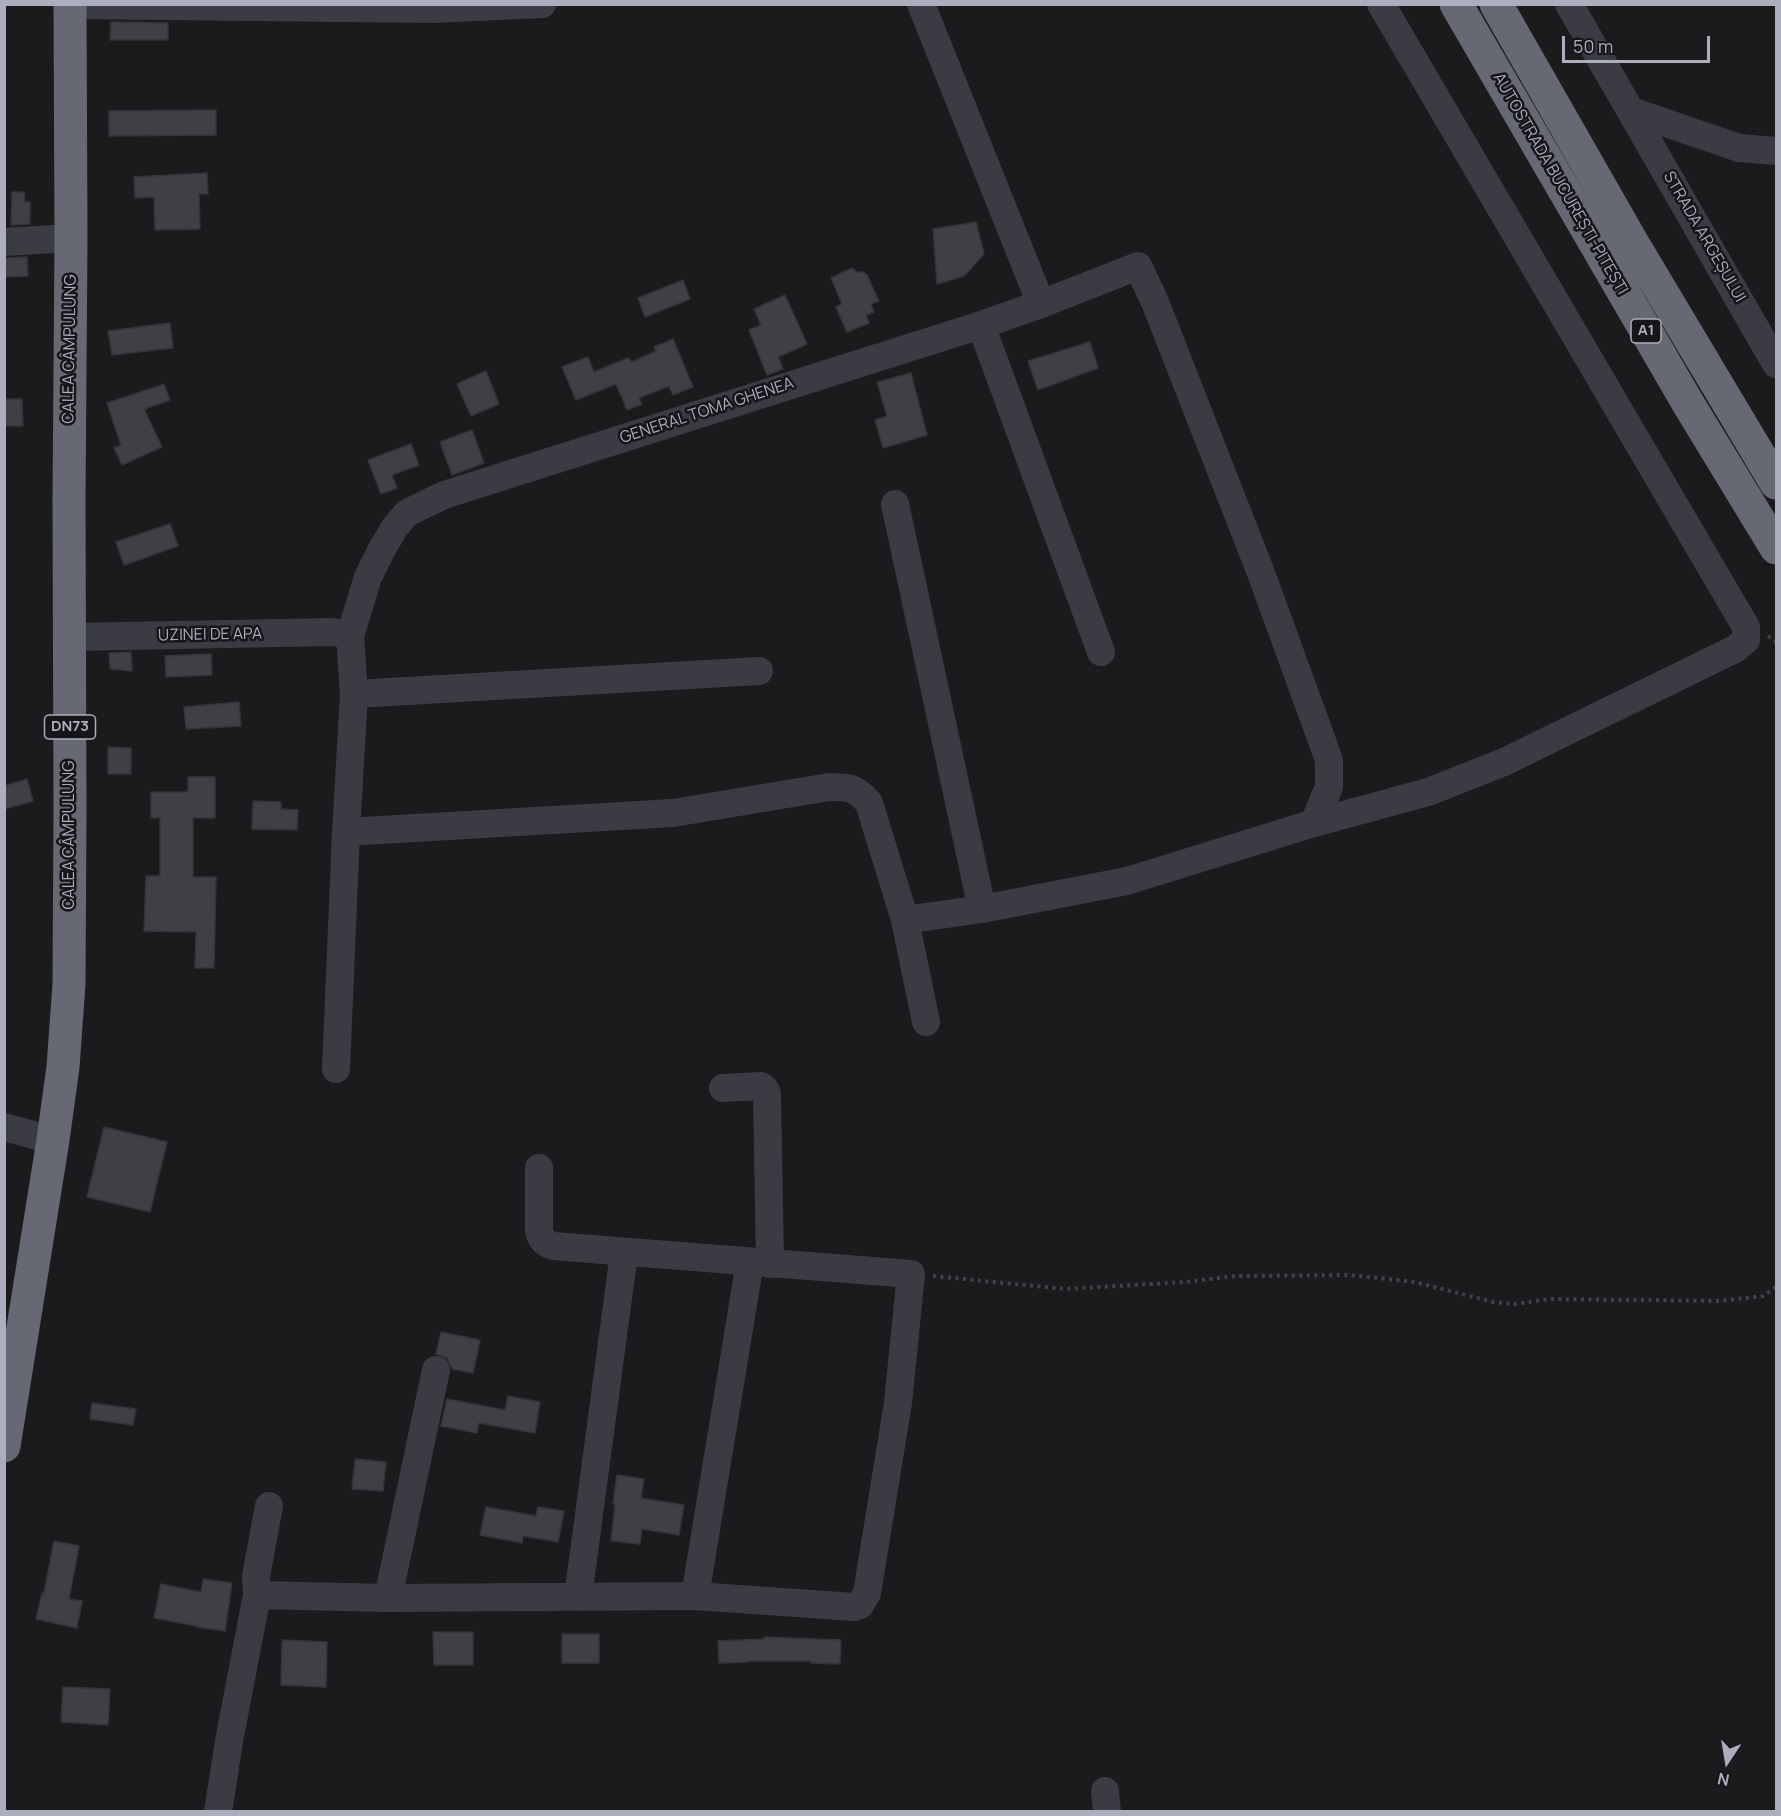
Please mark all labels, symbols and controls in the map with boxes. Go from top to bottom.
scale bar [1565,24,1714,62]
text: 50 m [1573,34,1613,58]
street label: AUTOSTRADA BUCUREȘTI-PITEȘTI [1489,70,1631,298]
street label: STRADA ARGEȘULUI [1659,168,1749,306]
street label: CALEA CÂMPULUNG [59,274,81,424]
road number: A1 [1631,319,1661,343]
street label: GENERAL TOMA GHENEA [618,374,796,448]
street label: UZINEI DE APA [158,624,262,646]
road number: DN73 [44,715,96,739]
street label: CALEA CÂMPULUNG [60,760,80,910]
north arrow [1697,1732,1757,1792]
text: N [1715,1768,1731,1792]

